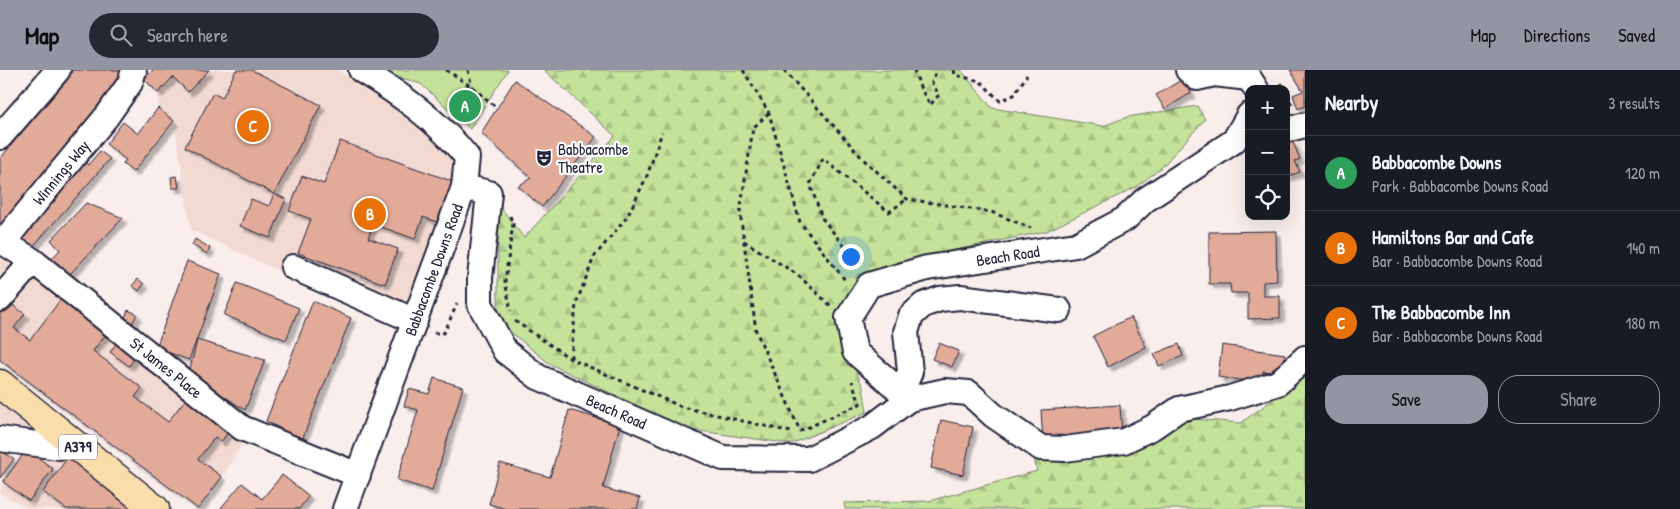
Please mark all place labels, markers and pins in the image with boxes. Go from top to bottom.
pin: A [449,87,481,125]
pin: C [237,107,269,145]
place label: Babbacombe Theatre [558,138,629,178]
theatre icon: Babbacombe Theatre [534,148,554,168]
pin: B [354,195,386,233]

